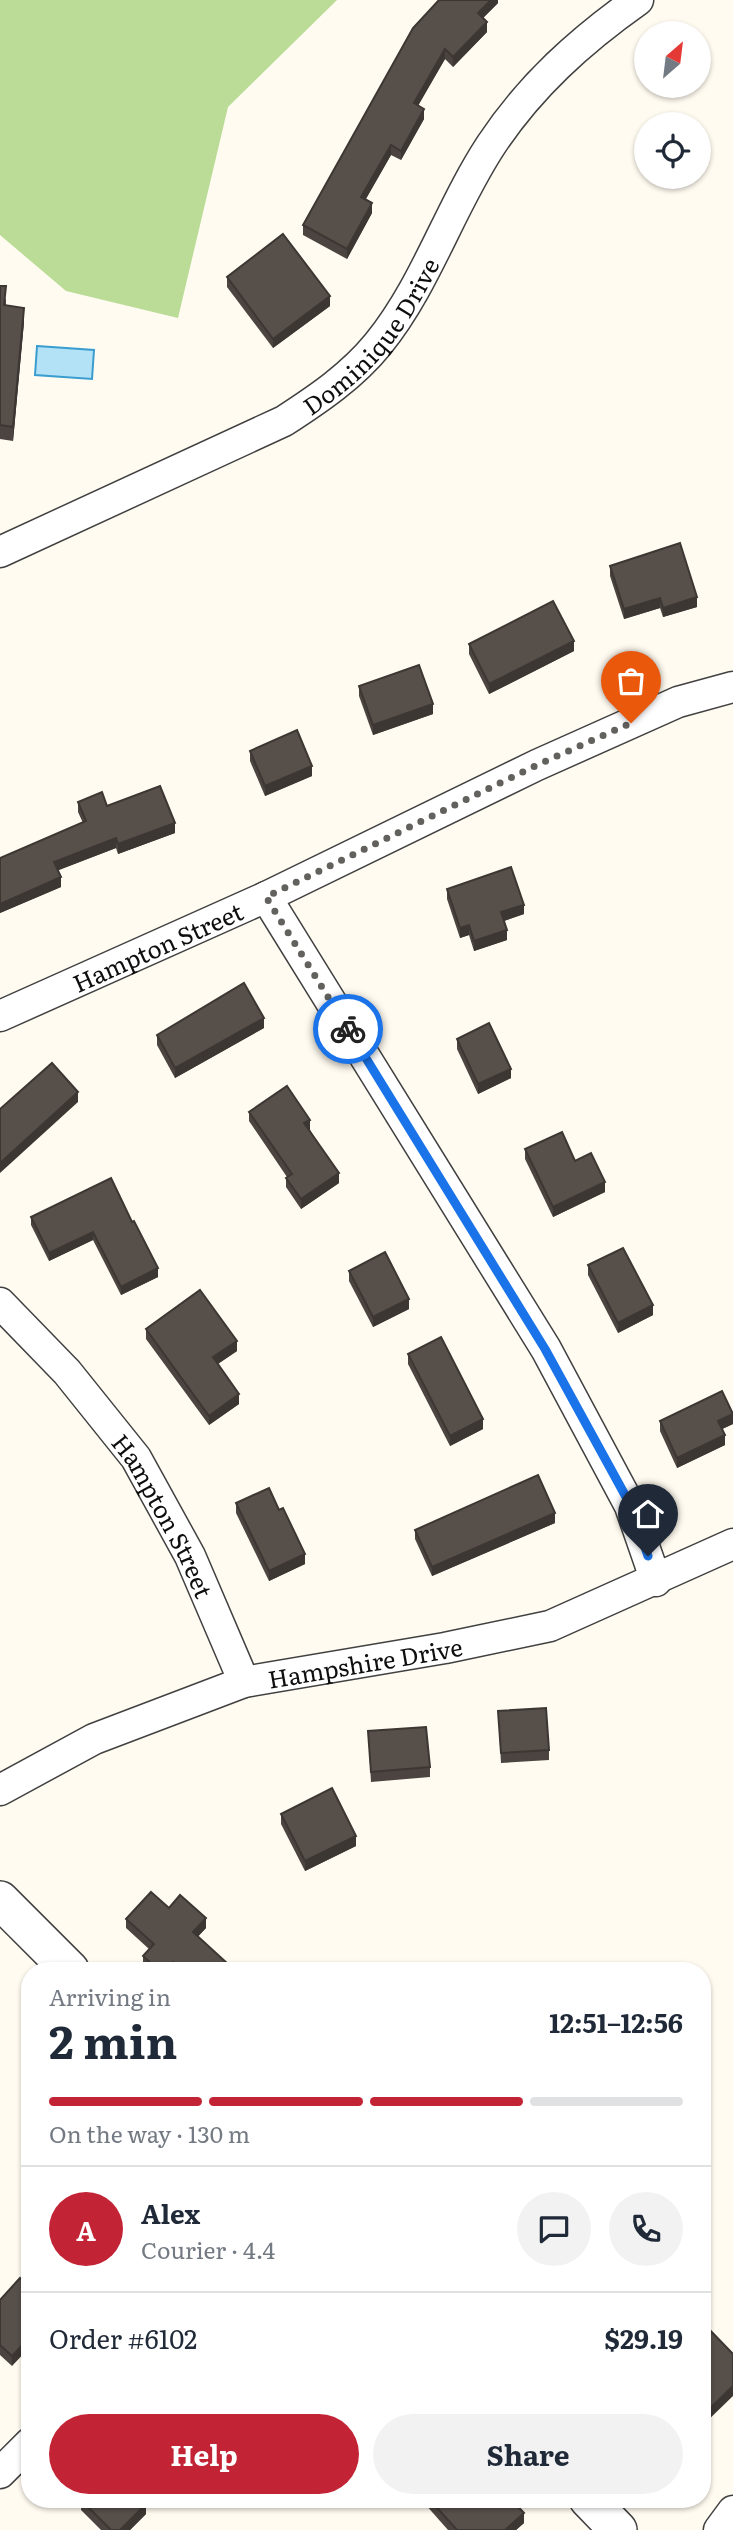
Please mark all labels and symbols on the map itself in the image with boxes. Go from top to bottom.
north arrow [634,21,710,98]
street label: Dominique Drive [295,251,446,422]
pin [601,651,661,723]
street label: Hampton Street [66,892,248,999]
courier [313,994,383,1064]
street label: Hampton Street [105,1425,223,1603]
pin [618,1484,678,1556]
street label: Hampshire Drive [265,1627,465,1695]

